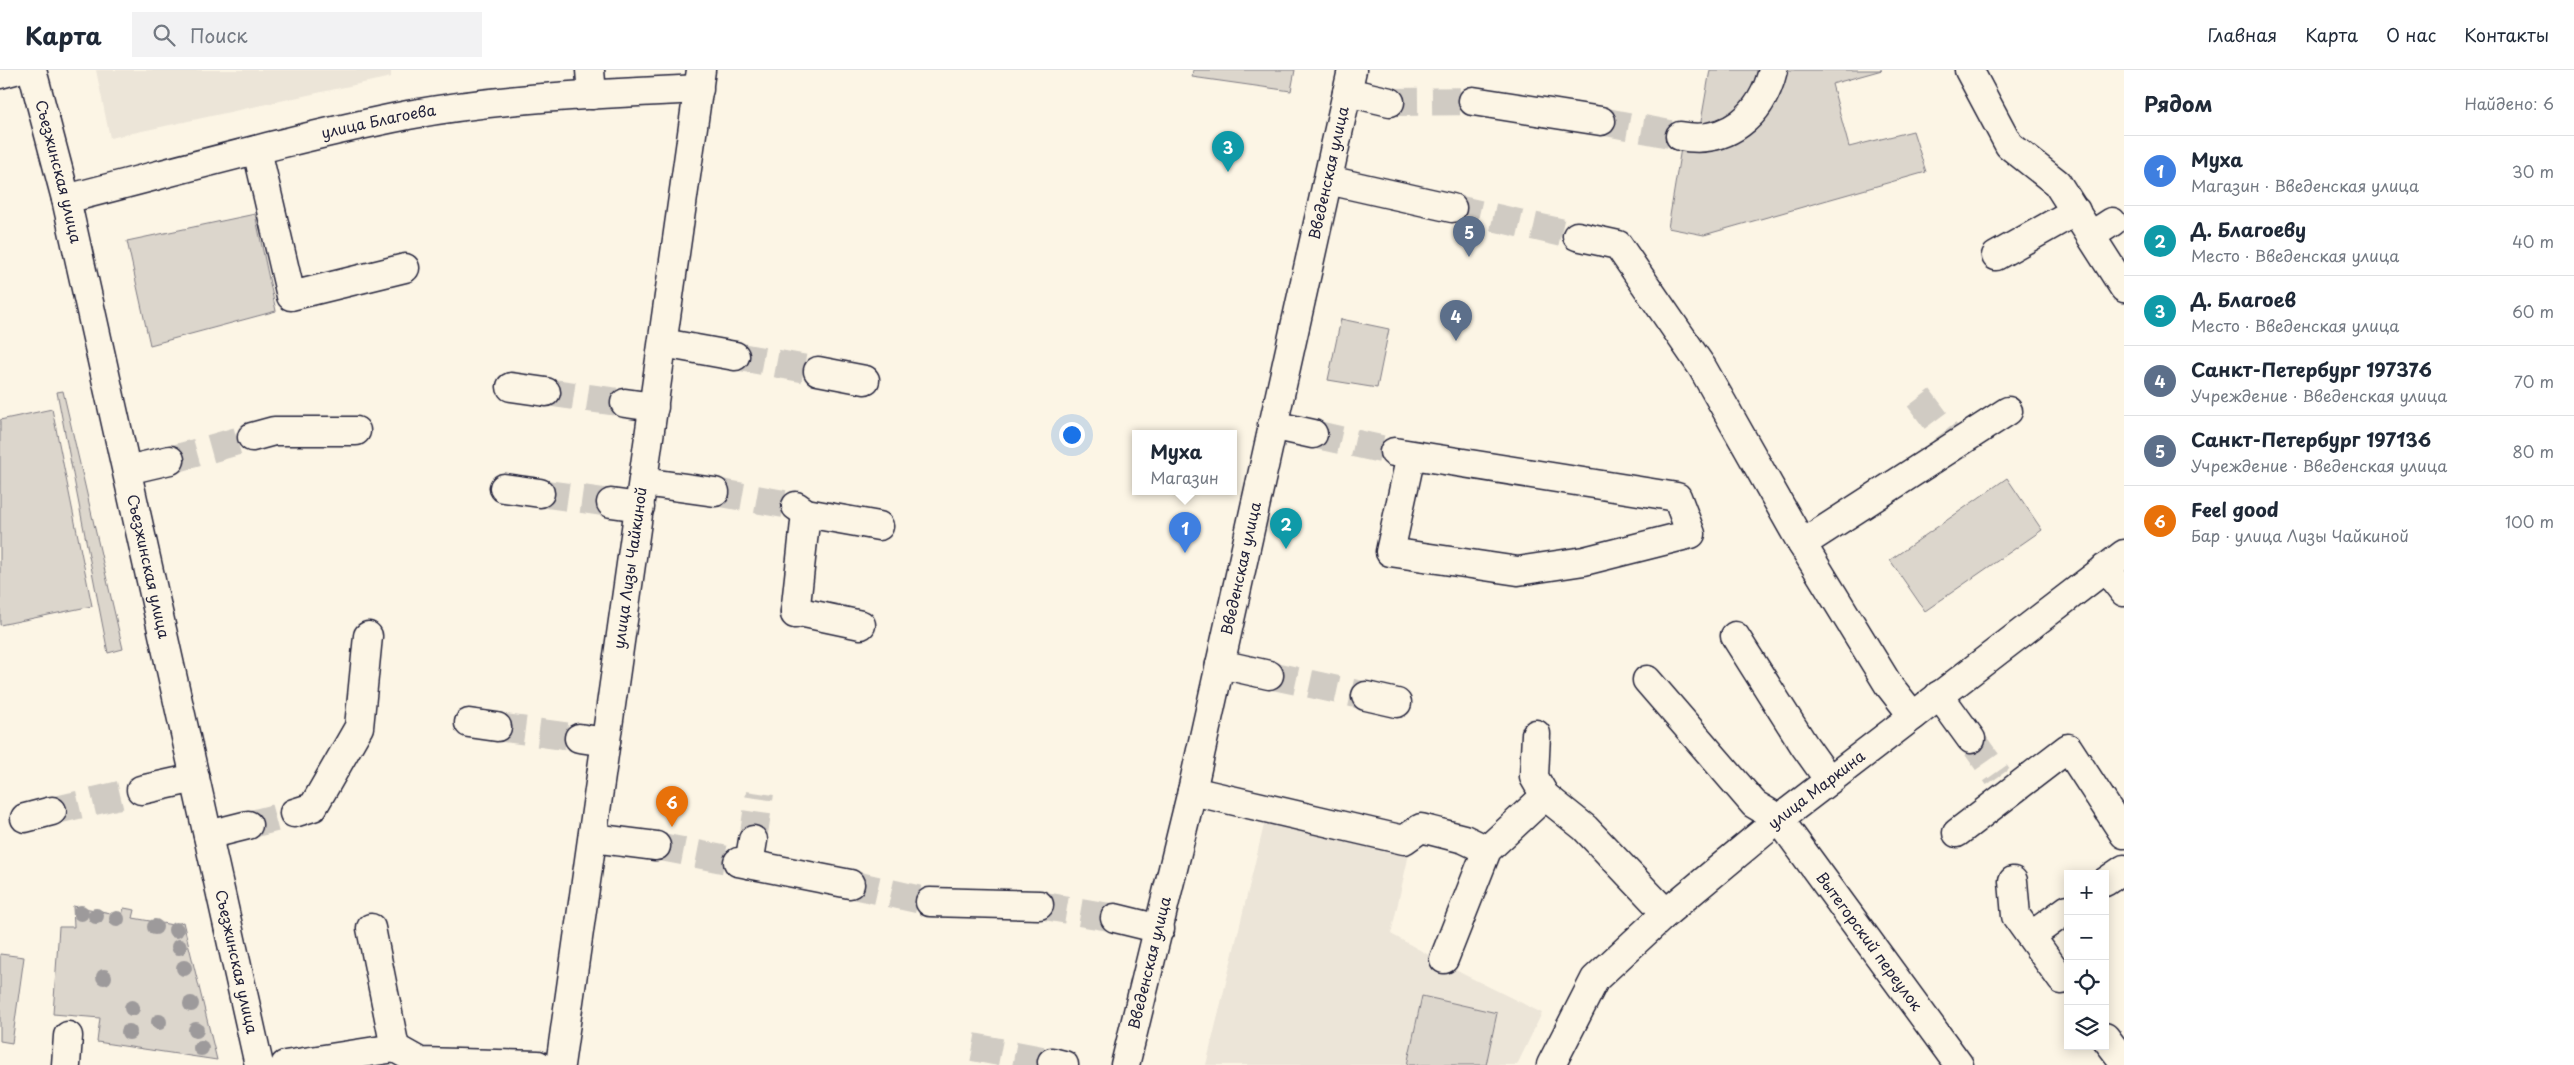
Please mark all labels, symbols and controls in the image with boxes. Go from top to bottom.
search box [132,12,482,57]
text: Карта [25,17,102,53]
icon: search [150,21,178,49]
text: Поиск [190,21,248,49]
text: Главная [2208,21,2277,48]
text: Карта [2305,21,2358,48]
text: О нас [2386,21,2436,48]
text: Контакты [2464,21,2549,48]
text: Рядом [2144,87,2212,119]
text: Найдено: 6 [2464,91,2554,115]
street label: Съезжинская улица [30,97,89,246]
street label: улица Благоева [319,97,438,144]
street label: Введенская улица [1302,103,1354,242]
pin: 3 [1212,131,1244,172]
text: Муха [2191,145,2243,173]
text: 1 [2156,159,2164,183]
text: 30 m [2512,159,2554,183]
text: Магазин · Введенская улица [2191,173,2419,197]
text: Д. Благоеву [2191,215,2306,243]
pin: 5 [1453,216,1485,257]
text: 2 [2154,229,2166,253]
text: 40 m [2512,229,2554,253]
text: Место · Введенская улица [2191,243,2399,267]
text: Д. Благоев [2191,285,2296,313]
text: 3 [2155,299,2165,323]
text: 60 m [2512,299,2554,323]
pin: 4 [1440,300,1472,341]
text: Место · Введенская улица [2191,313,2399,337]
text: Санкт-Петербург 197376 [2191,355,2432,383]
text: 4 [2155,369,2165,393]
text: 70 m [2514,369,2554,393]
text: Учреждение · Введенская улица [2191,383,2447,407]
your location [1059,422,1085,448]
text: Санкт-Петербург 197136 [2191,425,2431,453]
popup [1132,430,1237,495]
text: Муха [1150,437,1202,465]
text: 5 [2155,439,2165,463]
text: 80 m [2512,439,2554,463]
text: Учреждение · Введенская улица [2191,453,2447,477]
text: Магазин [1150,465,1219,489]
street label: улица Лизы Чайкиной [606,485,652,650]
street label: Съезжинская улица [122,492,177,641]
text: Feel good [2191,495,2279,523]
street label: Введенская улица [1214,499,1266,637]
pin: 2 [1270,508,1302,549]
text: 6 [2154,509,2166,533]
text: 100 m [2505,509,2554,533]
pin: 1 [1169,512,1201,553]
text: Бар · улица Лизы Чайкиной [2191,523,2409,547]
street label: улица Маркина [1762,744,1870,834]
pin: 6 [656,786,688,827]
street label: Вытегорский переулок [1811,867,1929,1015]
map controls [2064,870,2109,1050]
button: + [2064,870,2109,915]
street label: Съезжинская улица [210,887,265,1036]
street label: Введенская улица [1121,893,1176,1031]
button: − [2064,915,2109,960]
button: locate [2064,960,2109,1005]
button: layers [2064,1005,2109,1050]

